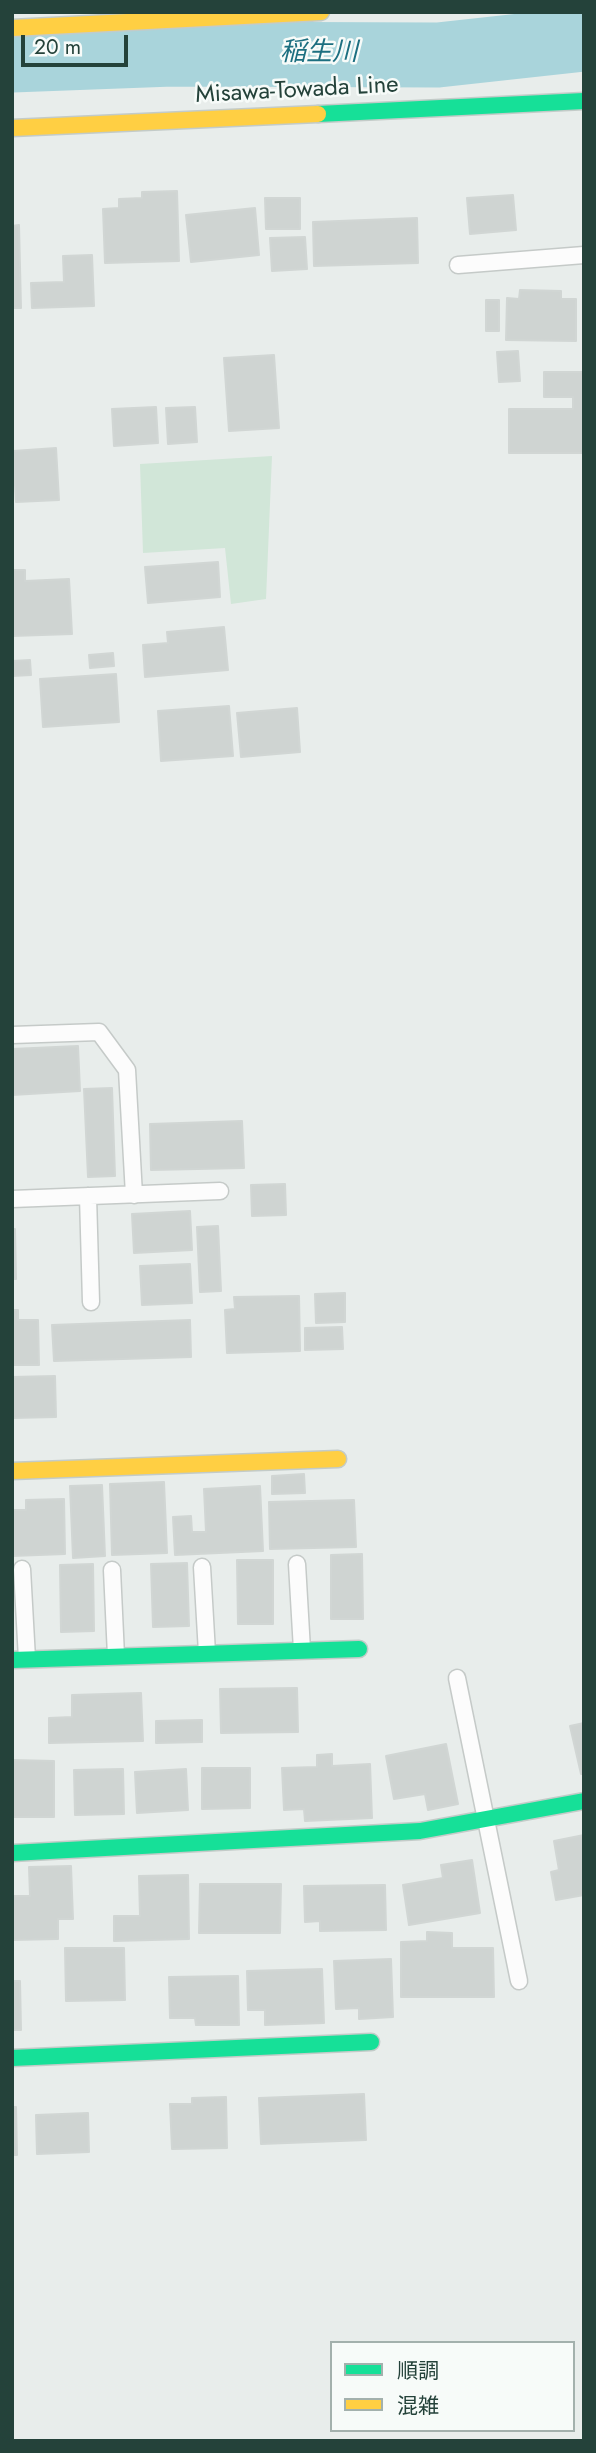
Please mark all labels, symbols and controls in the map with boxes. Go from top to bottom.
scale bar [24,21,131,65]
text: 20 m [34,32,81,62]
water label: 稲生川 [280,38,358,70]
street label: Misawa-Towada Line [195,71,399,111]
legend [330,2341,575,2432]
text: 順調 [397,2356,439,2386]
text: 混雑 [397,2391,439,2421]

